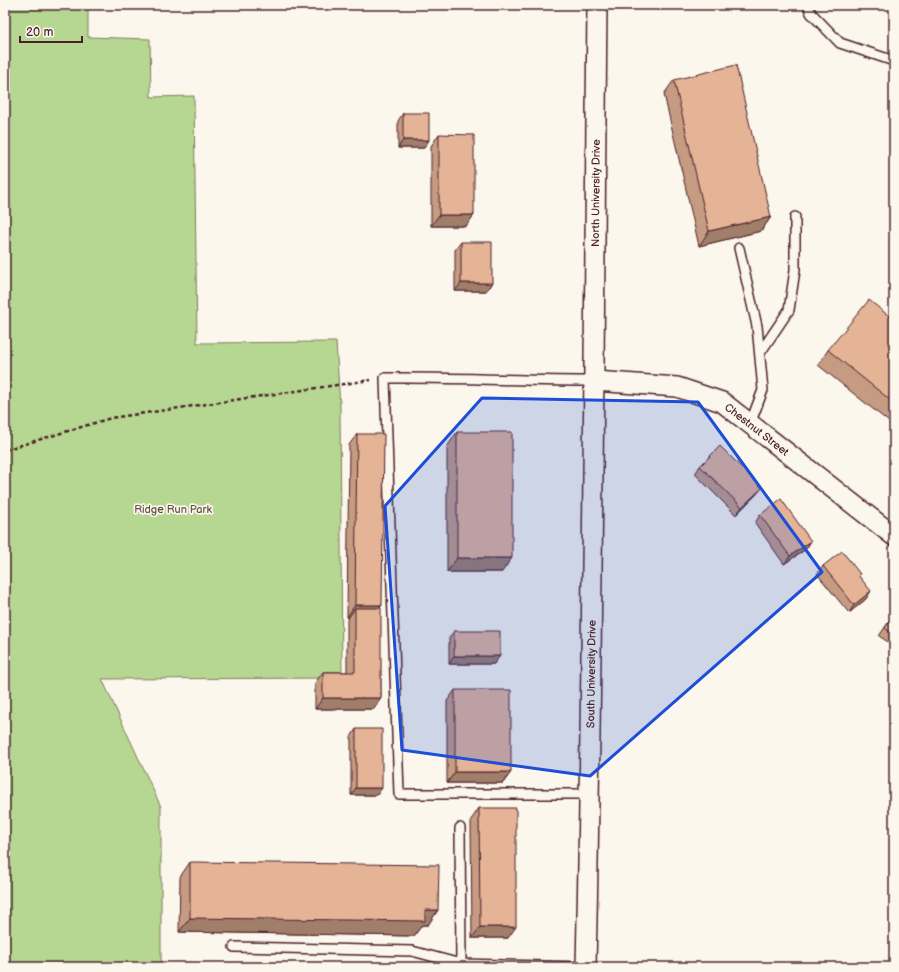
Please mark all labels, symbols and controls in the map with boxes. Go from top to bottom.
scale bar [20,18,82,44]
text: 20 m [26,25,53,40]
street label: North University Drive [589,139,603,247]
street label: Chestnut Street [722,401,792,459]
park label: Ridge Run Park [134,503,212,516]
street label: South University Drive [584,619,599,728]

